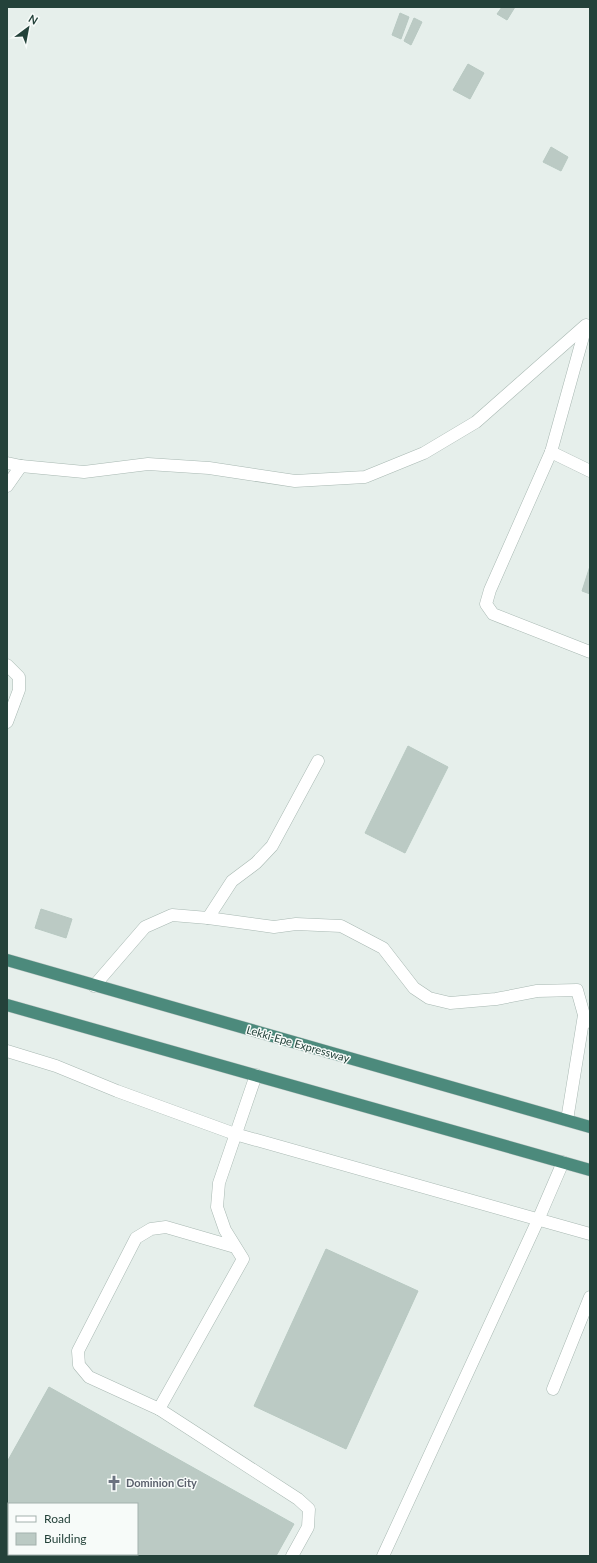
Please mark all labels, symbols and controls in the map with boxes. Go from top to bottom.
north arrow [8,8,48,48]
text: N [27,11,41,27]
street label: Lekki-Epe Expressway [245,1023,351,1065]
church icon: Dominion City [105,1474,123,1492]
place label: Dominion City [126,1476,197,1489]
legend [8,1503,138,1555]
text: Road [44,1511,71,1526]
text: Building [44,1531,87,1546]

